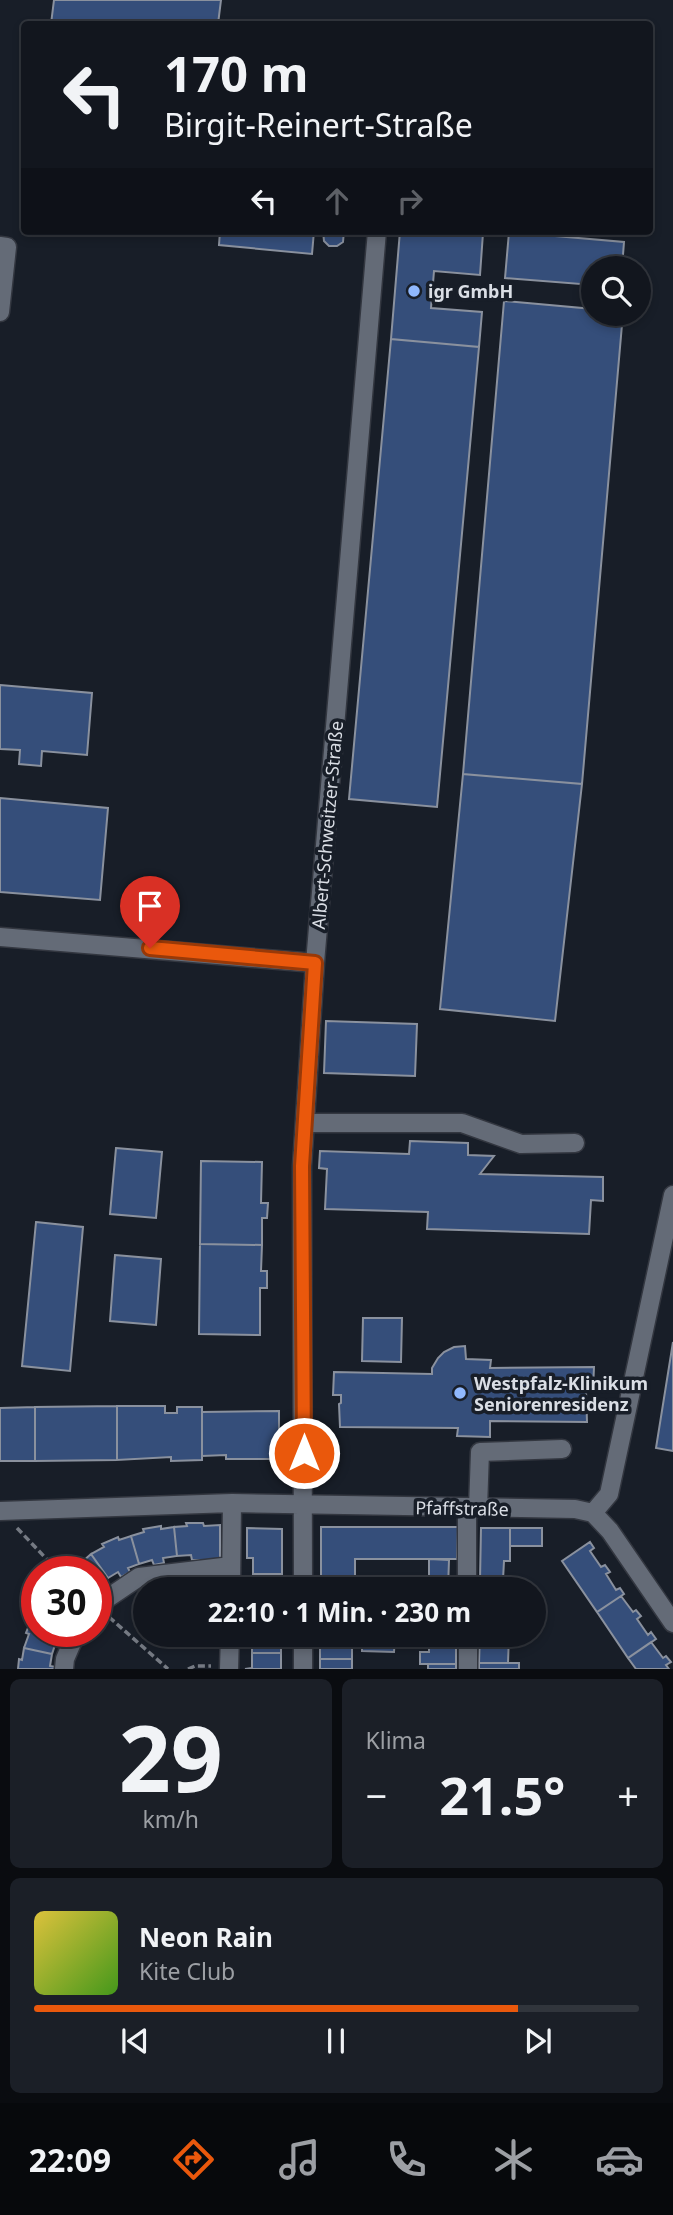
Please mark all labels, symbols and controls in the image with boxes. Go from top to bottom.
text: 170 m [164,40,309,106]
icon: left [49,49,140,140]
text: Birgit-Reinert-Straße [164,103,473,146]
icon: left [245,182,283,220]
icon: ahead [318,182,356,220]
icon: right [391,182,429,220]
map controls [581,256,651,326]
button: search [581,256,651,326]
place label: igr GmbH [428,279,513,303]
marker: igr GmbH [406,283,422,299]
street label: Albert-Schweitzer-Straße [306,720,348,930]
pin [120,876,180,948]
icon: arrive [131,887,169,925]
place label: Westpfalz-Klinikum Seniorenresidenz [474,1371,648,1416]
marker: Westpfalz-Klinikum Seniorenresidenz [452,1385,468,1401]
position arrow [267,1416,341,1490]
street label: Pfaffstraße [415,1495,509,1521]
speed limit sign: 30 [21,1556,112,1647]
text: 22:10 · 1 Min. · 230 m [208,1594,471,1630]
text: 29 [119,1695,223,1819]
text: Klima [366,1724,426,1756]
text: 21.5° [439,1759,565,1830]
text: − [366,1769,387,1821]
text: + [617,1769,639,1821]
text: km/h [142,1803,199,1835]
text: Neon Rain [139,1919,273,1955]
text: Kite Club [139,1955,235,1987]
icon: previous [116,2022,154,2060]
icon: pause [317,2022,355,2060]
icon: next [519,2022,557,2060]
icon: directions [169,2135,218,2184]
icon: music [275,2135,324,2184]
icon: phone [382,2135,431,2184]
icon: climate [489,2135,538,2184]
icon: car [595,2135,644,2184]
text: 22:09 [29,2138,111,2181]

